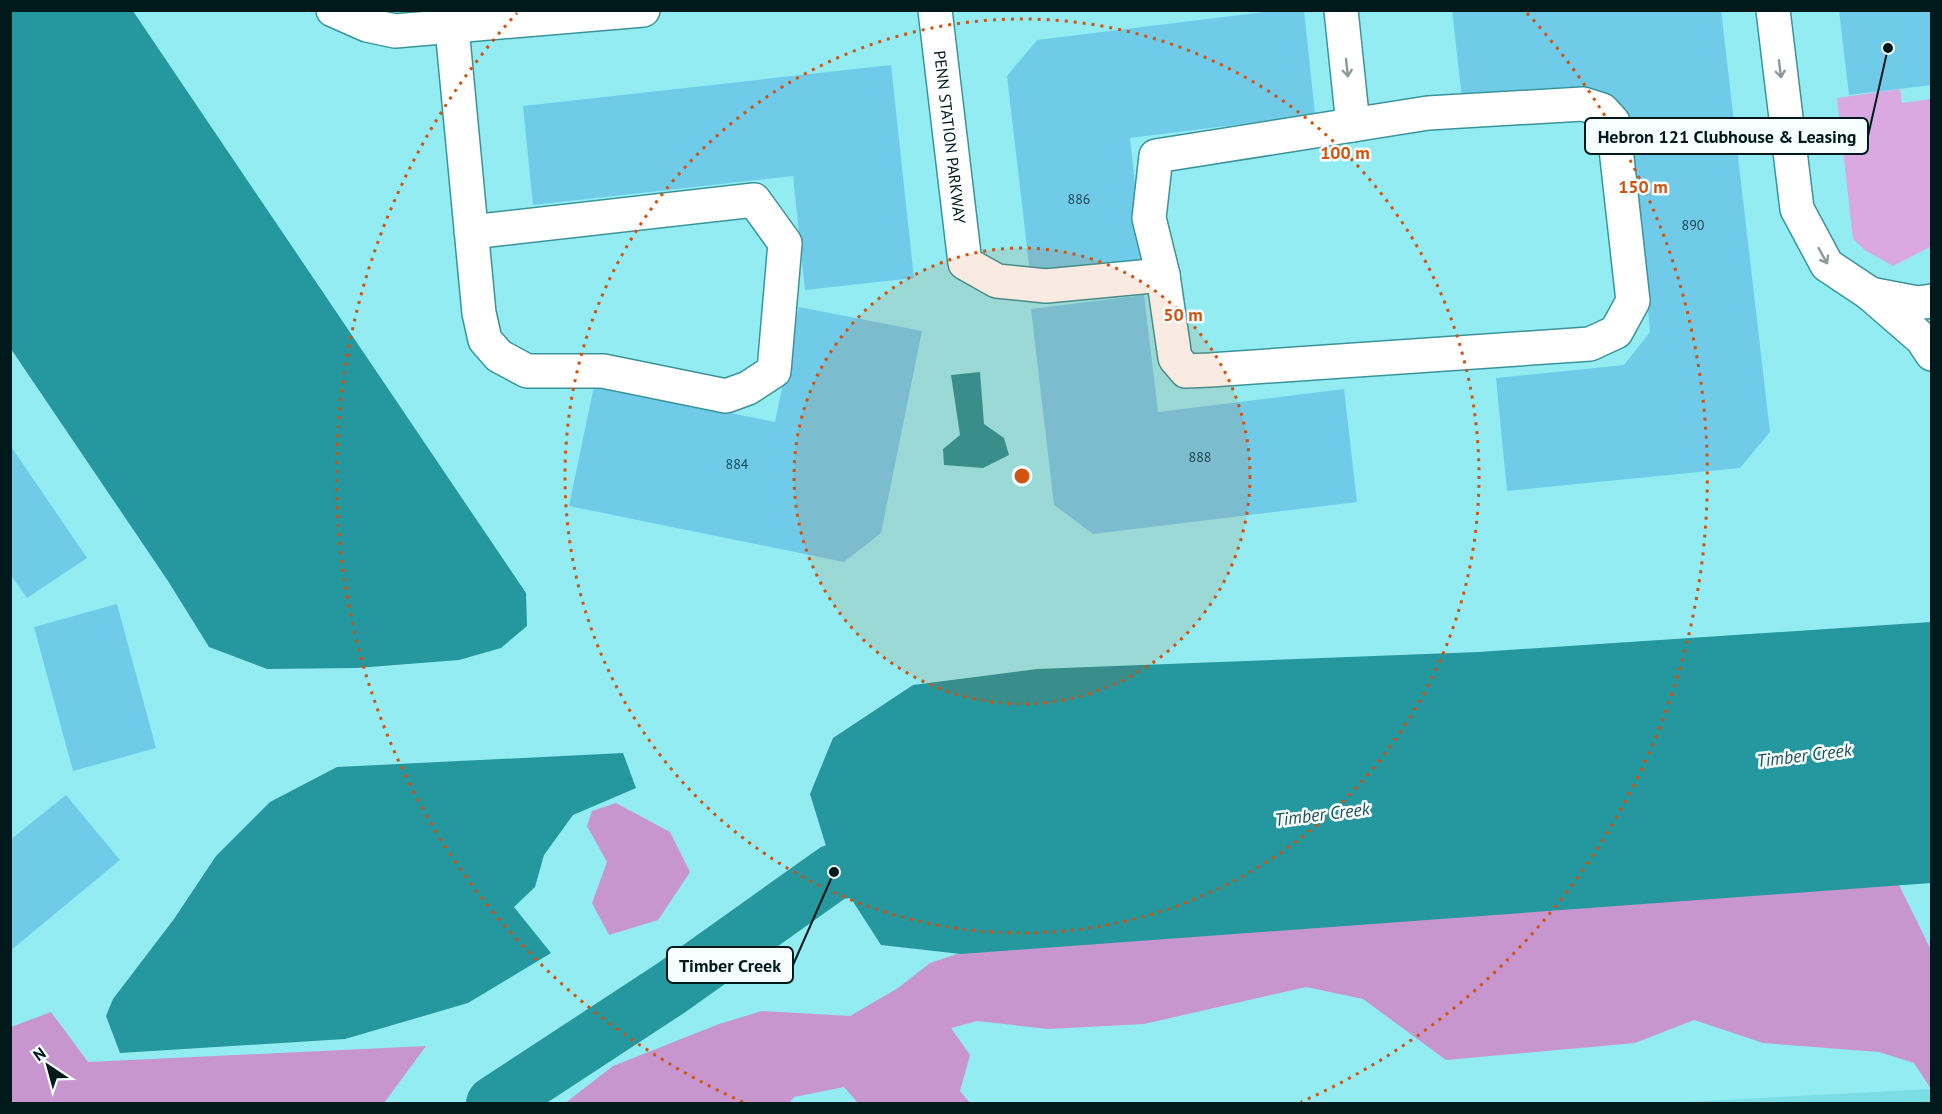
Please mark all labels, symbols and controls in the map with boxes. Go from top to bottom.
street label: PENN STATION PARKWAY [930,49,970,225]
one-way arrow [1342,57,1353,77]
one-way arrow [1775,58,1786,78]
callout: Hebron 121 Clubhouse & Leasing [1585,118,1868,154]
text: Hebron 121 Clubhouse & Leasing [1598,125,1856,148]
text: 100 m [1320,141,1370,164]
text: 150 m [1618,175,1668,198]
house number: 886 [1068,190,1090,208]
house number: 890 [1682,216,1705,234]
one-way arrow [1817,247,1829,264]
text: 50 m [1163,303,1203,326]
house number: 888 [1189,448,1211,466]
house number: 884 [726,455,749,473]
centre of rings [1012,466,1032,486]
water label: Timber Creek [1755,738,1854,772]
water label: Timber Creek [1273,797,1372,831]
callout: Timber Creek [667,947,793,983]
text: Timber Creek [679,954,781,977]
north arrow [18,1036,78,1096]
text: N [29,1043,49,1065]

